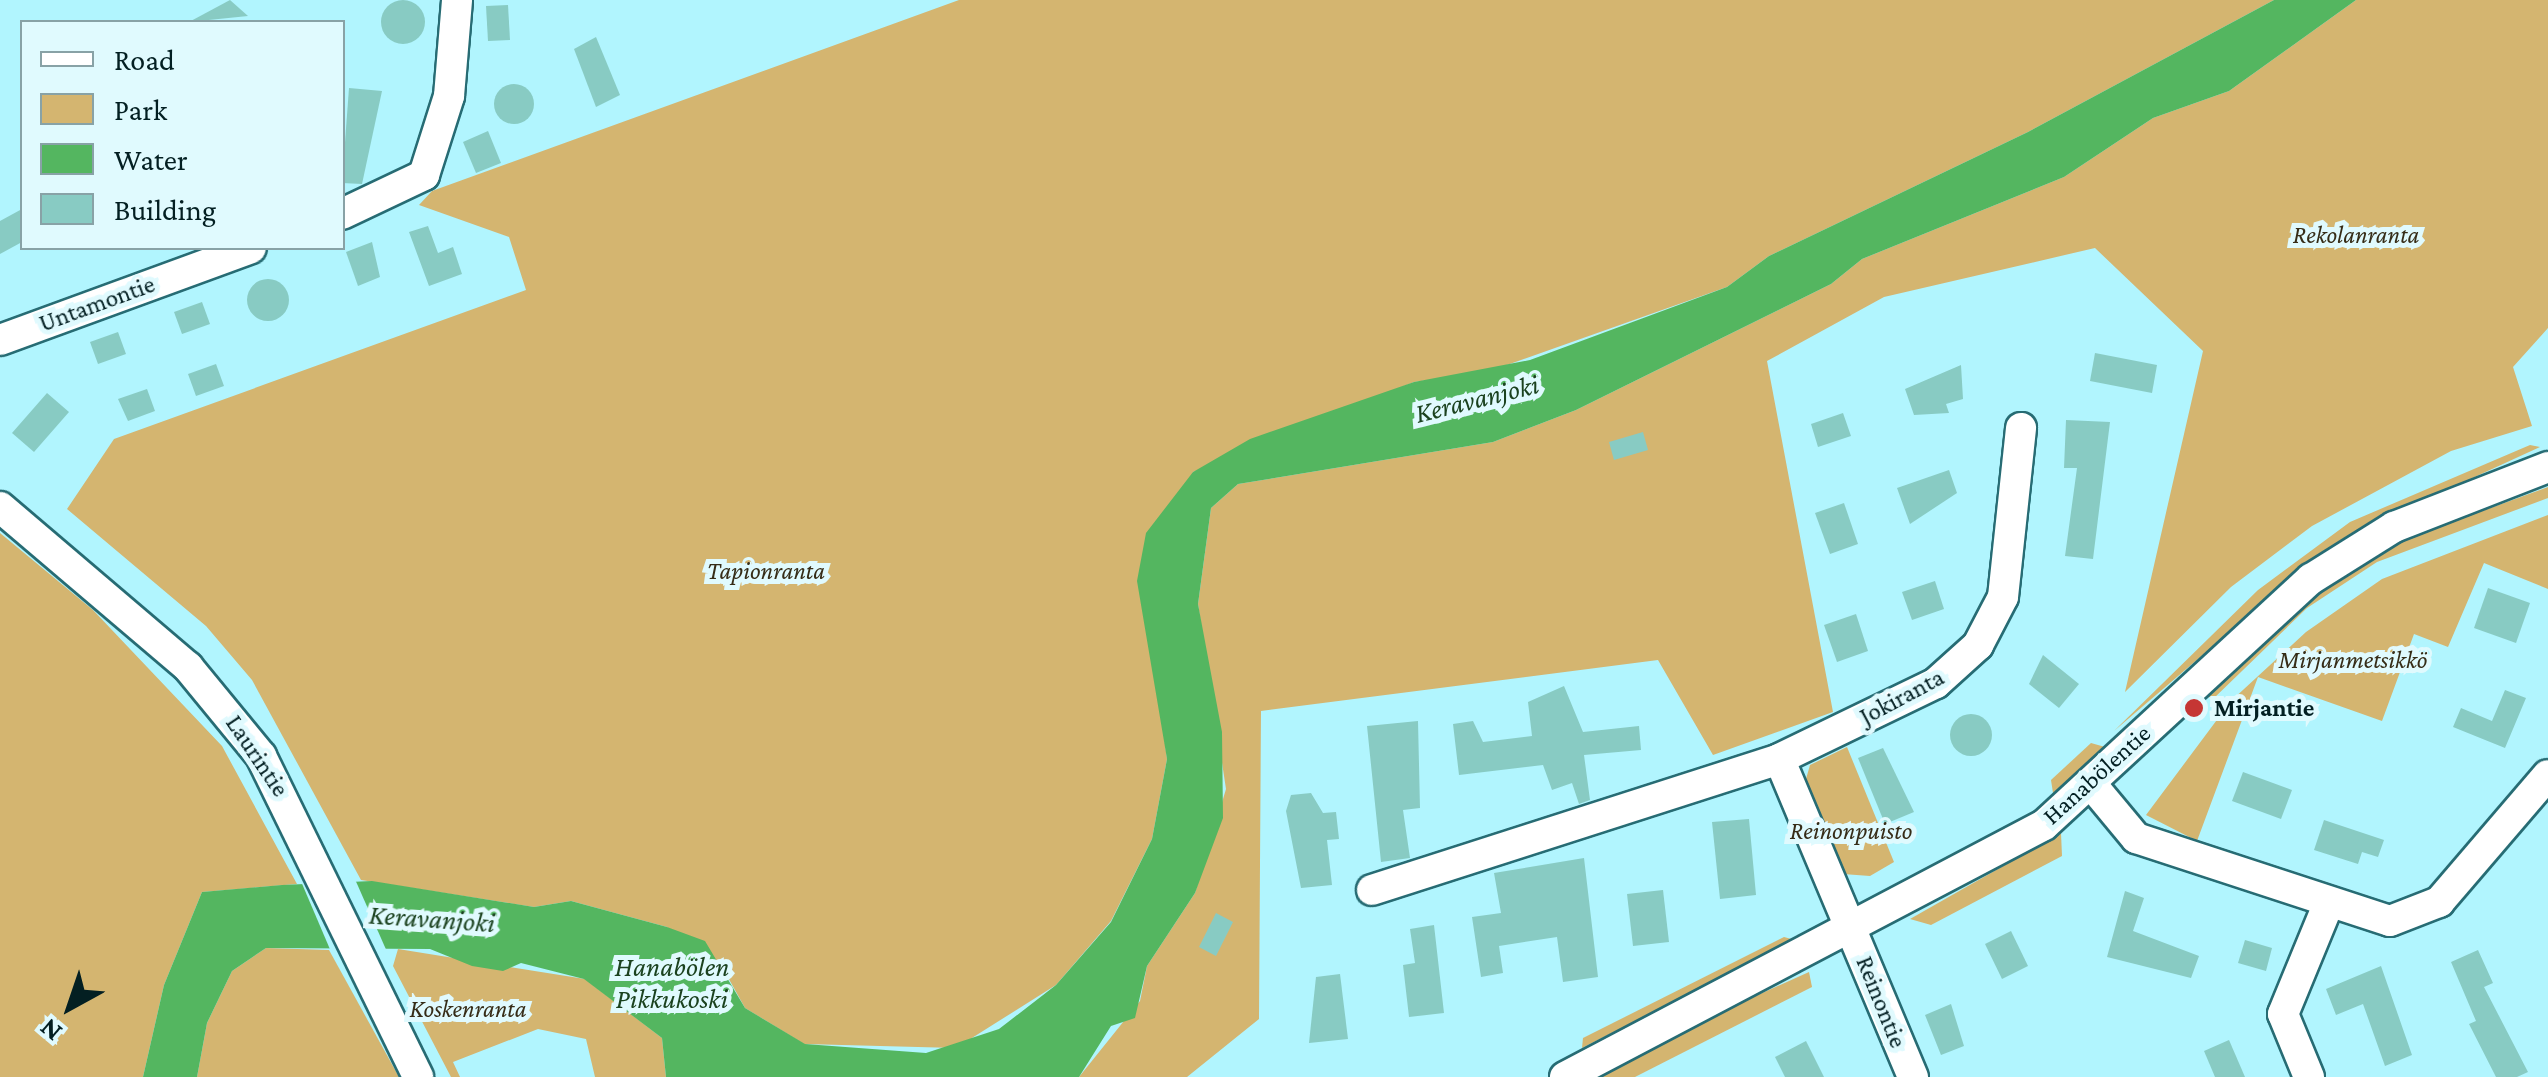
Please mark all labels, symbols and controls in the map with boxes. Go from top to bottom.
legend [20,20,345,250]
text: Road [114,43,175,76]
text: Park [114,93,167,126]
text: Water [114,143,188,176]
text: Building [114,193,216,226]
park label: Rekolanranta [2293,220,2419,250]
street label: Untamontie [35,269,159,339]
water label: Keravanjoki [1412,367,1542,431]
park label: Tapionranta [707,556,825,586]
park label: Mirjanmetsikkö [2279,645,2427,675]
street label: Jokiranta [1855,662,1949,732]
place label: Mirjantie [2214,693,2314,723]
marker: Mirjantie [2183,697,2205,719]
street label: Laurintie [219,709,295,803]
street label: Hanabölentie [2037,719,2157,831]
park label: Reinonpuisto [1790,816,1912,846]
water label: Keravanjoki [368,898,496,940]
water label: Hanabölen Pikkukoski [615,950,729,1016]
street label: Reinontie [1849,952,1913,1052]
north arrow [20,957,120,1057]
park label: Koskenranta [410,994,526,1024]
text: N [33,1012,68,1048]

